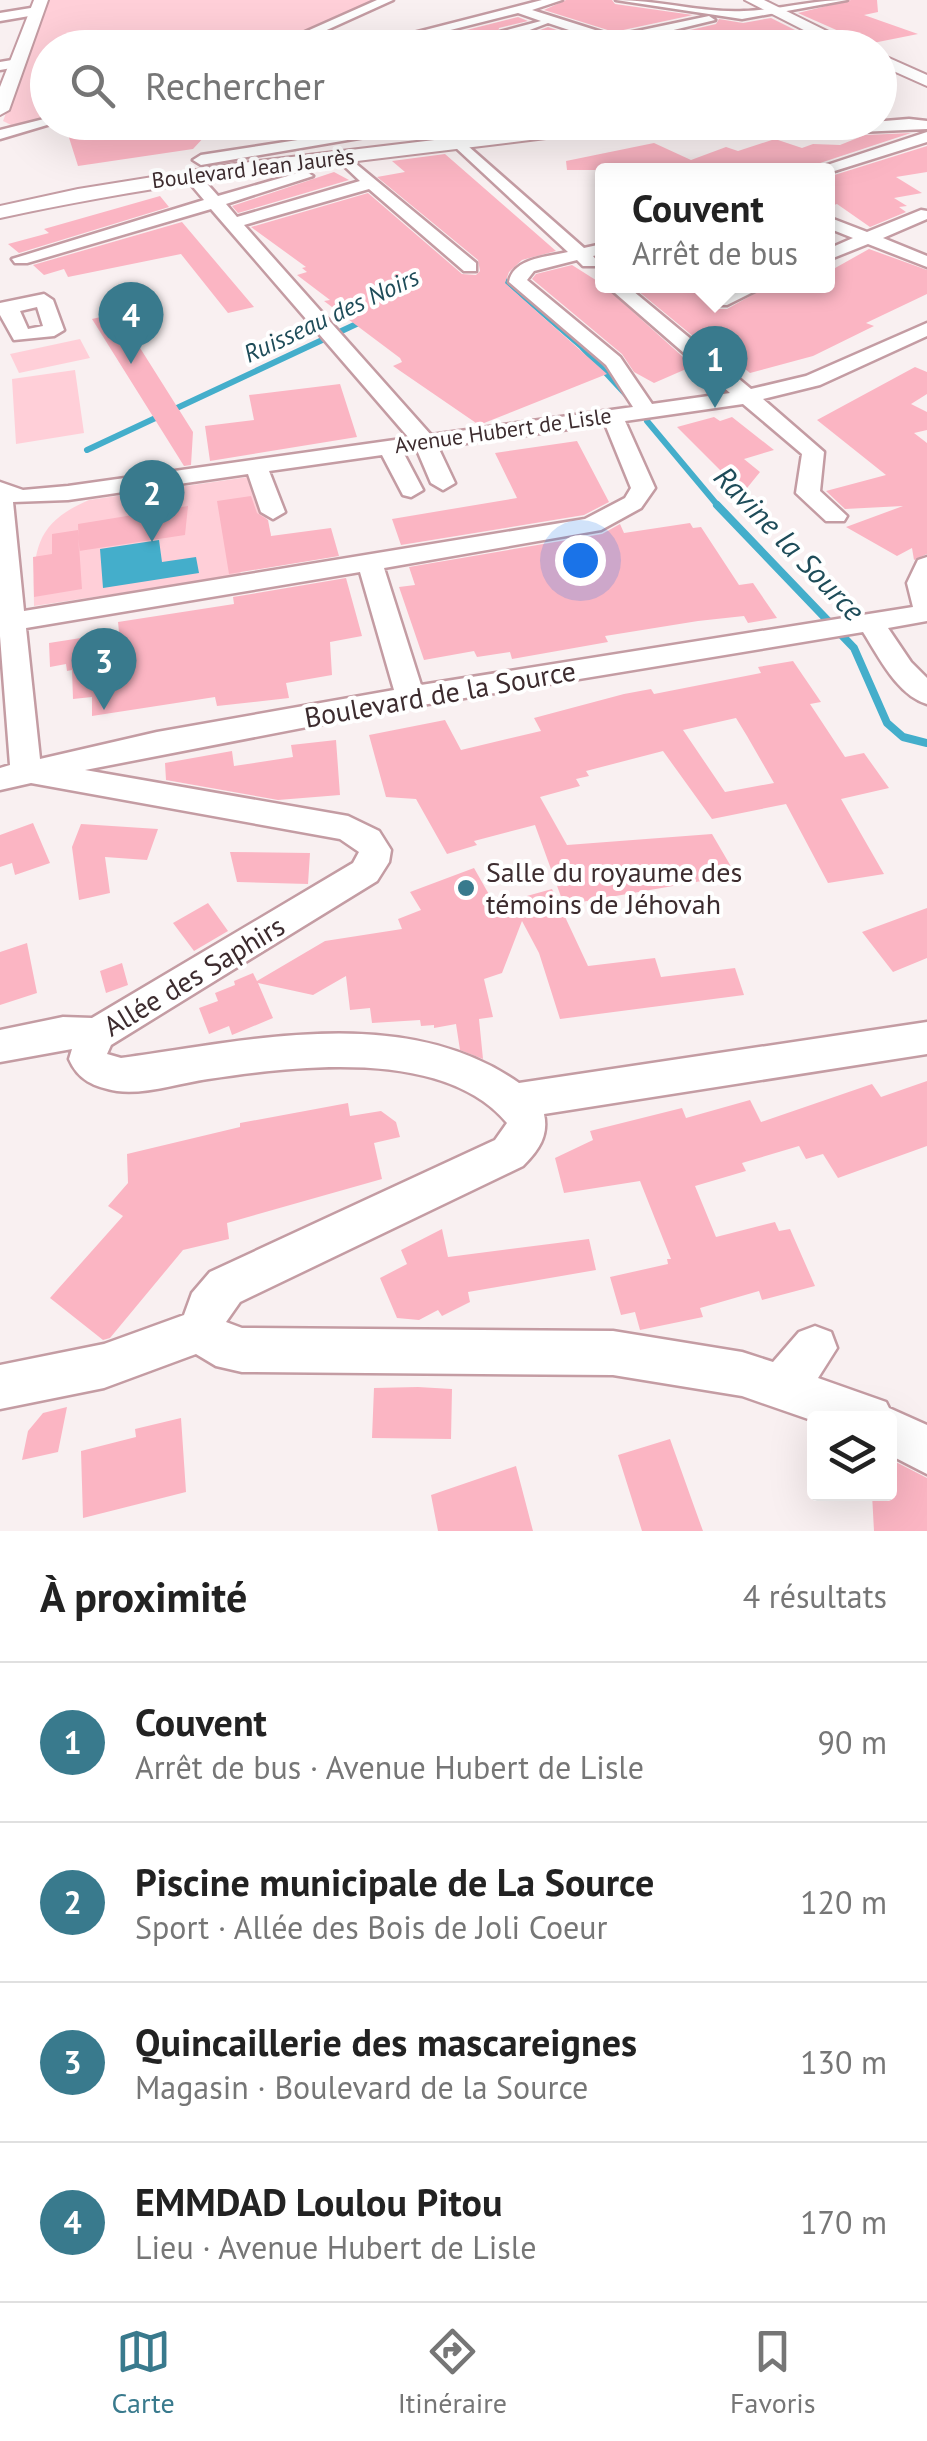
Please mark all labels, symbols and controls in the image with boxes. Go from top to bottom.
search box [30,30,897,140]
icon: search [65,58,120,113]
text: Rechercher [145,61,325,110]
street label: Boulevard Jean Jaurès [150,142,356,194]
popup [595,163,835,293]
text: Couvent [632,183,764,232]
text: Arrêt de bus [632,232,798,274]
water label: Ruisseau des Noirs [238,260,424,370]
pin: 4 [98,282,164,364]
pin: 1 [682,326,748,408]
street label: Avenue Hubert de Lisle [393,401,613,459]
water label: Ravine la Source [706,457,874,629]
pin: 2 [120,460,184,542]
your location [555,535,606,586]
pin: 3 [72,628,136,710]
street label: Boulevard de la Source [301,651,578,736]
place label: Salle du royaume des témoins de Jéhovah [486,853,742,922]
marker: Salle du royaume des témoins de Jéhovah [455,877,477,899]
street label: Allée des Saphirs [96,907,291,1044]
map controls [807,1411,897,1501]
button: layers [807,1411,897,1501]
text: À proximité [40,1569,247,1624]
text: 4 résultats [743,1575,887,1617]
text: Couvent [135,1697,267,1746]
text: 1 [63,1721,82,1763]
text: 90 m [818,1721,887,1763]
text: Arrêt de bus · Avenue Hubert de Lisle [135,1746,644,1788]
text: Piscine municipale de La Source [135,1857,654,1906]
text: 2 [63,1881,82,1923]
text: 120 m [800,1881,887,1923]
text: Sport · Allée des Bois de Joli Coeur [135,1906,607,1948]
text: Quincaillerie des mascareignes [135,2017,637,2066]
text: 3 [63,2041,82,2083]
text: 130 m [800,2041,887,2083]
text: Magasin · Boulevard de la Source [135,2066,588,2108]
text: EMMDAD Loulou Pitou [135,2177,502,2226]
text: 4 [63,2201,82,2243]
text: 170 m [800,2201,887,2243]
text: Lieu · Avenue Hubert de Lisle [135,2226,536,2268]
tab: Carte [112,2324,175,2421]
tab: Itinéraire [398,2324,507,2421]
tab: Favoris [730,2324,815,2421]

